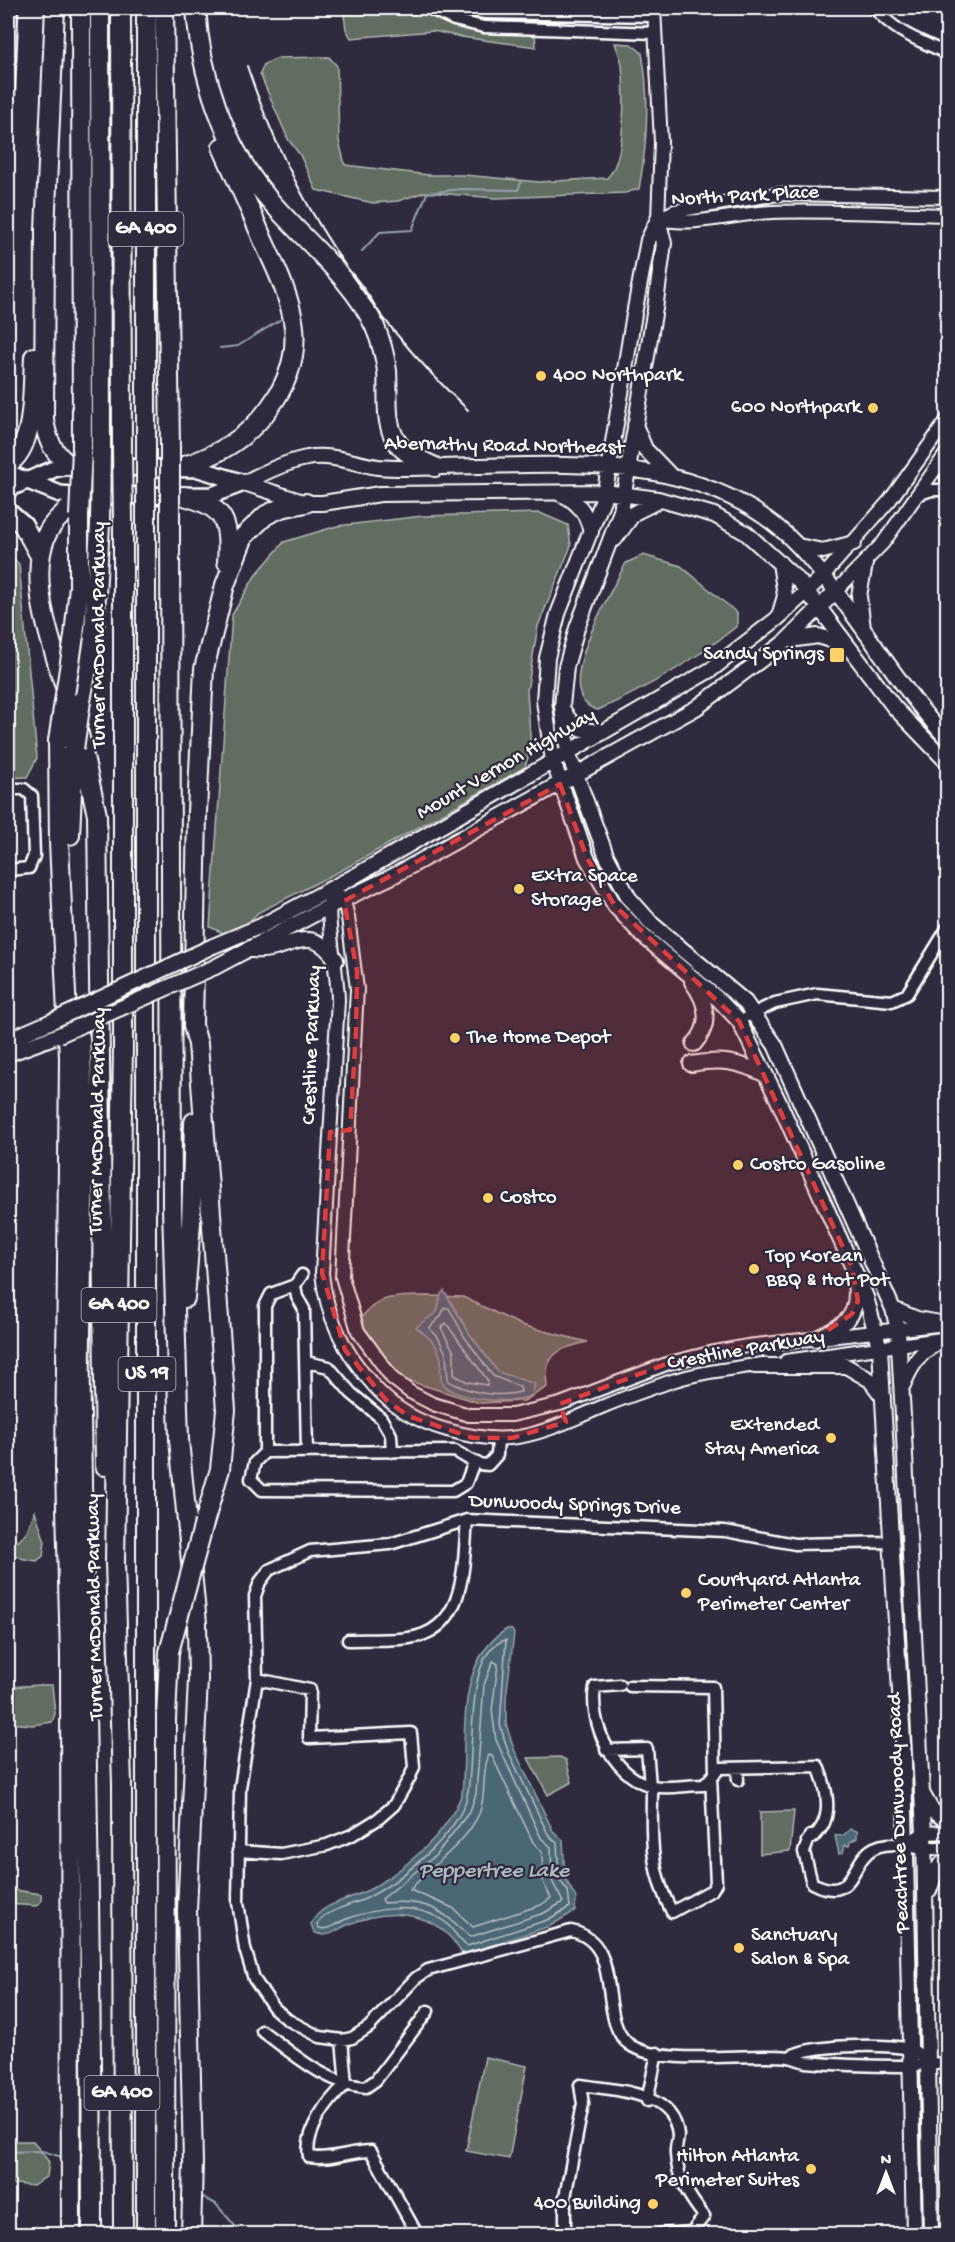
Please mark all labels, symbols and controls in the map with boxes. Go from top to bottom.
street label: North Park Place [671,181,821,213]
road number: GA 400 [108,212,184,246]
place label: 400 Northpark [553,364,685,389]
marker: 400 Northpark [534,369,548,383]
place label: 600 Northpark [731,396,864,421]
marker: 600 Northpark [866,401,880,415]
street label: Abernathy Road Northeast [384,432,627,462]
street label: Turner McDonald Parkway [88,522,113,749]
place label: Sandy Springs [703,643,825,668]
marker: Sandy Springs [828,646,846,664]
street label: Mount Vernon Highway [413,704,601,826]
place label: Extra Space Storage [531,865,639,914]
marker: Extra Space Storage [512,882,526,896]
street label: Crestline Parkway [298,965,328,1125]
street label: Turner McDonald Parkway [85,1007,113,1236]
place label: The Home Depot [466,1026,613,1051]
marker: The Home Depot [448,1031,462,1045]
place label: Costco Gasoline [750,1153,886,1178]
marker: Costco Gasoline [731,1158,745,1172]
place label: Costco [500,1186,557,1211]
marker: Costco [481,1191,495,1205]
place label: Top Korean BBQ & Hot Pot [765,1245,891,1294]
marker: Top Korean BBQ & Hot Pot [747,1262,761,1276]
road number: GA 400 [82,1288,156,1322]
street label: Crestline Parkway [665,1325,827,1377]
road number: US 19 [118,1357,176,1391]
place label: Extended Stay America [705,1414,821,1463]
marker: Extended Stay America [824,1431,838,1445]
street label: Dunwoody Springs Drive [467,1490,682,1522]
street label: Turner McDonald Parkway [82,1493,110,1722]
place label: Courtyard Atlanta Perimeter Center [697,1569,862,1618]
marker: Courtyard Atlanta Perimeter Center [679,1586,693,1600]
street label: Peachtree Dunwoody Road [883,1691,917,1934]
water label: Peppertree Lake [419,1859,571,1885]
place label: Sanctuary Salon & Spa [751,1924,851,1973]
marker: Sanctuary Salon & Spa [732,1941,746,1955]
road number: GA 400 [84,2076,160,2110]
north arrow [856,2143,916,2203]
place label: Hilton Atlanta Perimeter Suites [655,2145,800,2194]
text: N [881,2152,892,2171]
marker: Hilton Atlanta Perimeter Suites [804,2162,818,2176]
place label: 400 Building [534,2192,641,2217]
marker: 400 Building [646,2197,660,2211]

